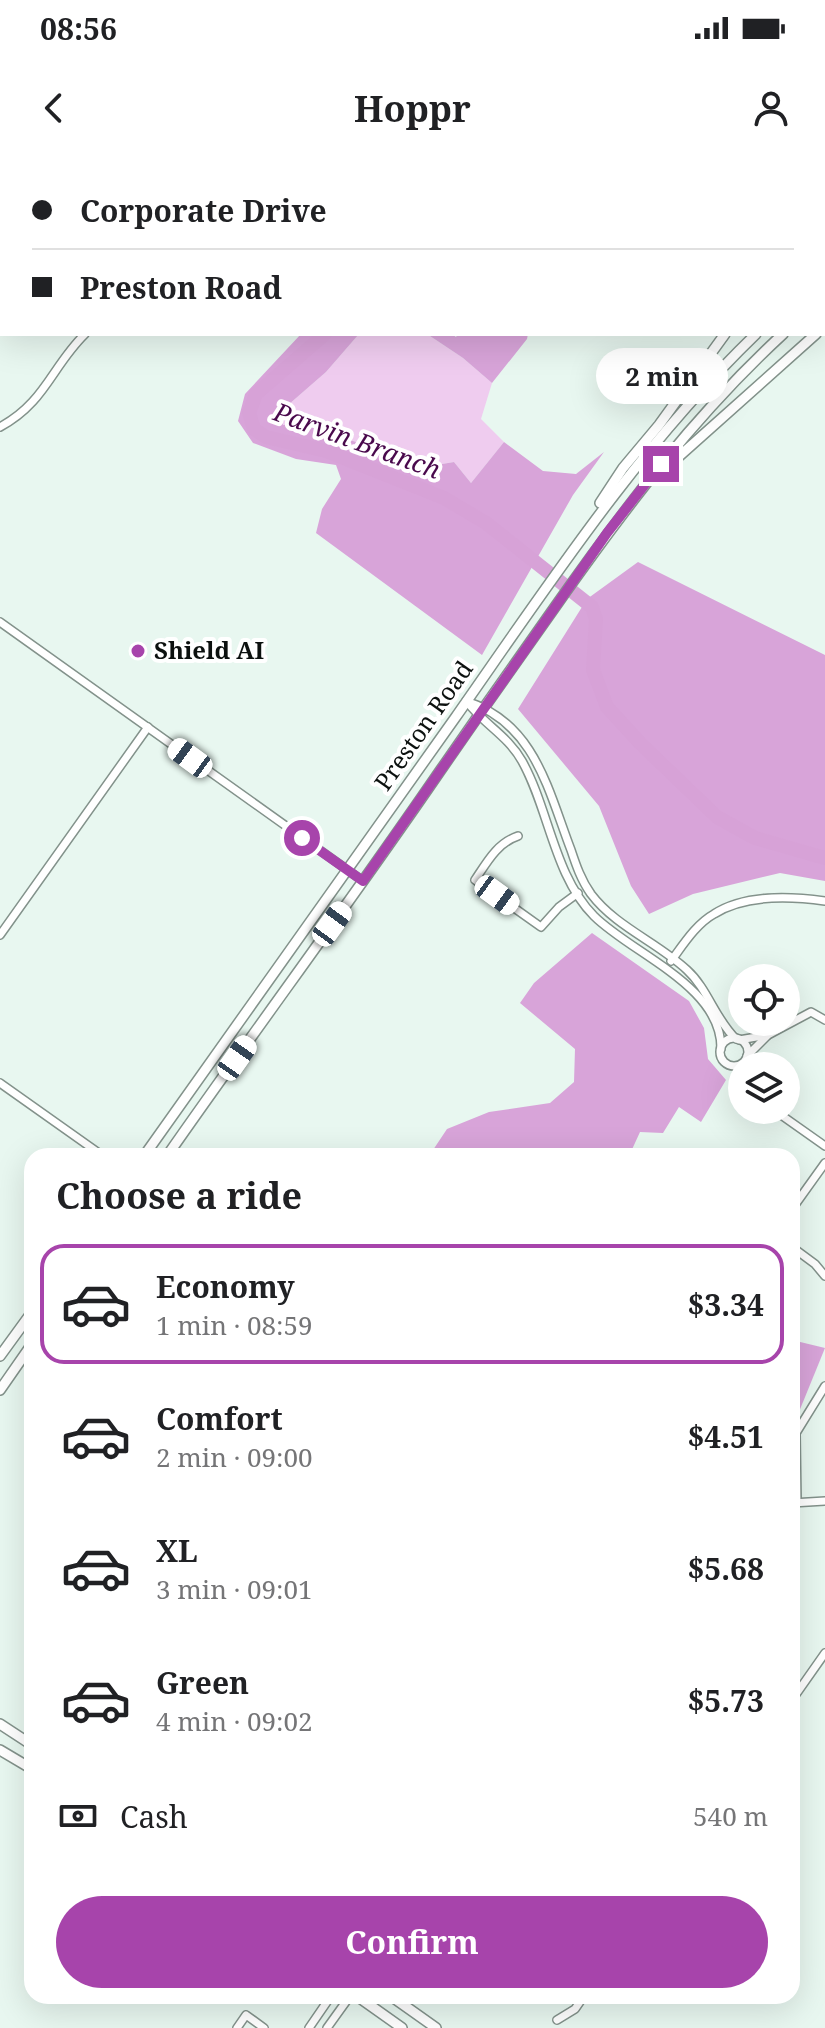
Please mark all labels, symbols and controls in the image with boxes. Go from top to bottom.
text: 08:56 [40,8,117,49]
text: Hoppr [354,84,471,133]
icon: back [32,86,76,130]
icon: person [749,86,793,130]
text: Corporate Drive [80,190,327,231]
text: Preston Road [80,267,282,308]
callout: 2 min [595,348,727,404]
text: 2 min [625,358,699,394]
water label: Parvin Branch [268,393,446,487]
route end [643,446,679,482]
place label: Shield AI [154,633,264,666]
marker: Shield AI [129,642,147,660]
street label: Preston Road [366,653,480,797]
car [164,734,216,782]
route start [284,820,320,856]
car [471,871,523,919]
car [308,898,356,950]
map controls [728,964,800,1124]
button: locate [728,964,800,1036]
car [213,1031,261,1085]
button: layers [728,1052,800,1124]
text: Choose a ride [56,1171,302,1220]
text: Economy [156,1266,295,1307]
icon: car [60,1268,132,1340]
text: $3.34 [687,1284,764,1325]
text: 1 min · 08:59 [156,1307,313,1343]
text: Comfort [156,1398,283,1439]
icon: car [60,1400,132,1472]
text: $4.51 [687,1416,764,1457]
text: 2 min · 09:00 [156,1439,313,1475]
text: XL [156,1530,198,1571]
icon: car [60,1532,132,1604]
text: $5.68 [687,1548,764,1589]
text: 3 min · 09:01 [156,1571,313,1607]
text: Green [156,1662,249,1703]
icon: car [60,1664,132,1736]
text: $5.73 [687,1680,764,1721]
text: 4 min · 09:02 [156,1703,313,1739]
icon: cash [56,1794,100,1838]
text: Cash [120,1796,188,1837]
text: 540 m [693,1798,768,1834]
button: Confirm [56,1896,768,1988]

